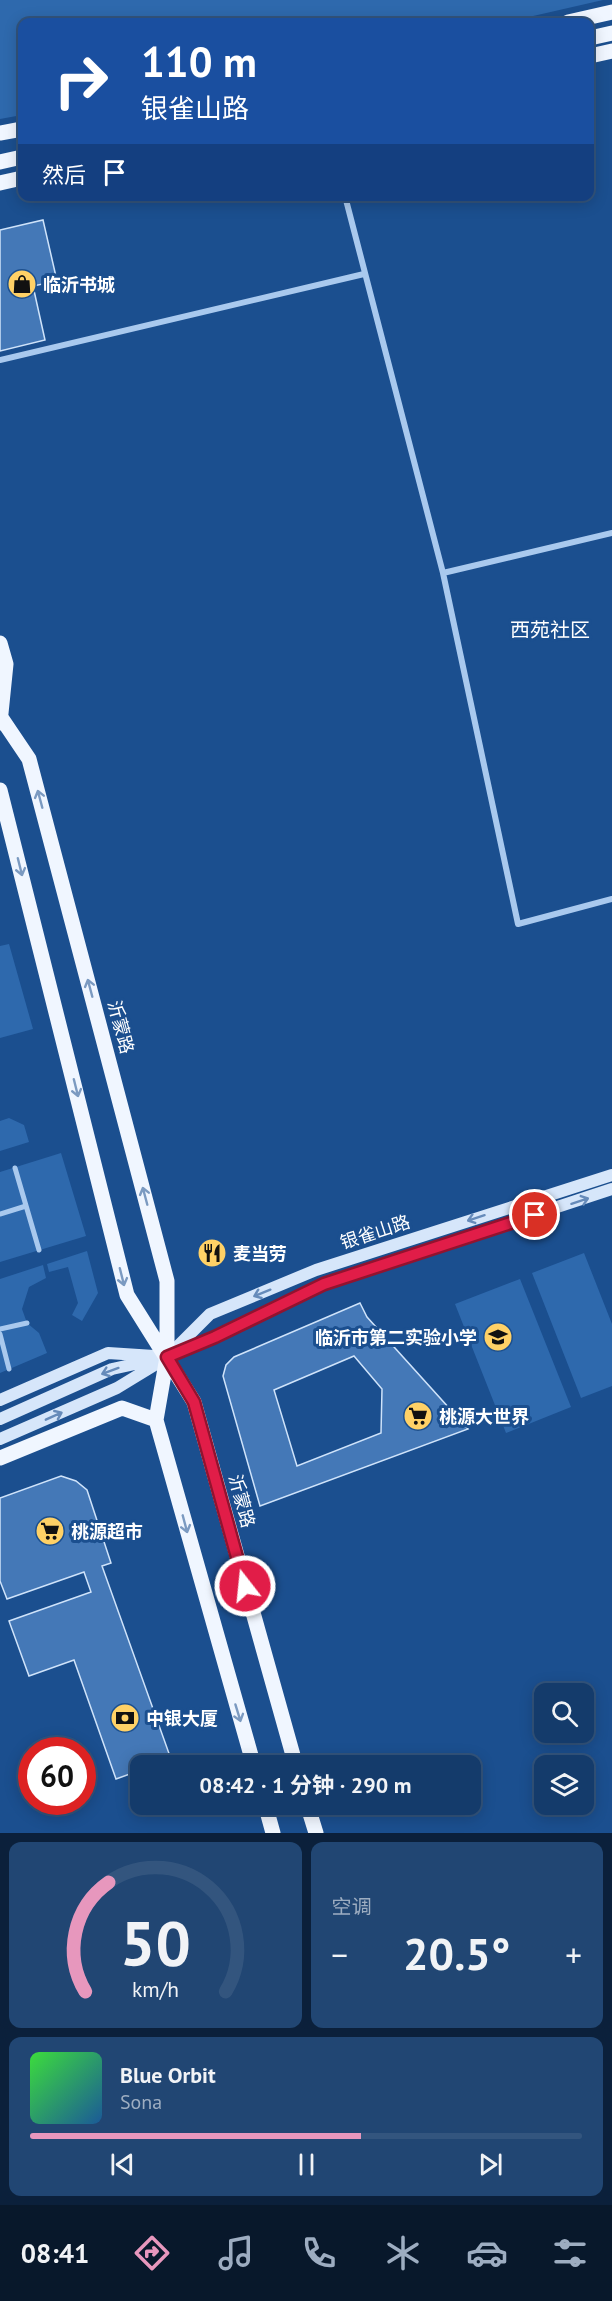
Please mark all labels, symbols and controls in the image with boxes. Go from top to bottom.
text: 110 m [141,34,257,89]
icon: right [42,42,120,120]
text: 银雀山路 [141,91,249,125]
icon: arrive [98,156,131,189]
text: 然后 [42,161,86,189]
shop icon: 临沂书城 [6,268,38,300]
place label: 临沂书城 [43,273,115,296]
district label: 西苑社区 [510,617,590,643]
one-way arrow [34,790,45,809]
one-way arrow [14,858,26,877]
one-way arrow [84,979,96,998]
street label: 沂蒙路 [103,998,139,1056]
one-way arrow [70,1078,82,1097]
one-way arrow [138,1187,150,1206]
pin [509,1189,560,1240]
one-way arrow [570,1195,589,1206]
icon: arrive [518,1198,551,1231]
street label: 银雀山路 [337,1210,413,1254]
one-way arrow [467,1213,486,1224]
restaurant icon: 麦当劳 [196,1237,228,1269]
place label: 麦当劳 [233,1242,287,1265]
one-way arrow [117,1267,129,1286]
one-way arrow [253,1288,271,1299]
school or university icon: 临沂市第二实验小学 [482,1321,514,1353]
place label: 临沂市第二实验小学 [315,1326,477,1349]
one-way arrow [101,1366,120,1377]
supermarket icon: 桃源大世界 [402,1400,434,1432]
place label: 桃源大世界 [439,1405,529,1428]
one-way arrow [44,1409,62,1421]
street label: 沂蒙路 [224,1472,260,1530]
one-way arrow [179,1514,191,1533]
supermarket icon: 桃源超市 [34,1515,66,1547]
place label: 桃源超市 [71,1520,143,1543]
position arrow [213,1554,277,1618]
map controls [534,1683,594,1815]
button: search [534,1683,594,1743]
bank icon: 中银大厦 [109,1702,141,1734]
one-way arrow [233,1703,244,1722]
place label: 中银大厦 [146,1707,218,1730]
speed limit sign: 60 [18,1737,96,1815]
button: layers [534,1755,594,1815]
text: 08:42 · 1 分钟 · 290 m [200,1771,411,1799]
text: 空调 [332,1894,372,1920]
text: 50 [120,1902,191,1983]
text: 20.5° [403,1924,510,1982]
text: − [332,1933,348,1976]
text: + [565,1933,582,1976]
text: km/h [132,1975,179,2003]
text: Blue Orbit [120,2061,216,2089]
text: Sona [120,2089,162,2115]
icon: previous [106,2148,139,2181]
icon: pause [290,2148,323,2181]
icon: next [474,2148,507,2181]
icon: directions [131,2232,173,2274]
icon: music [215,2232,257,2274]
icon: phone [298,2232,340,2274]
icon: climate [382,2232,424,2274]
icon: car [466,2232,508,2274]
icon: filters [549,2232,591,2274]
text: 08:41 [21,2236,89,2270]

